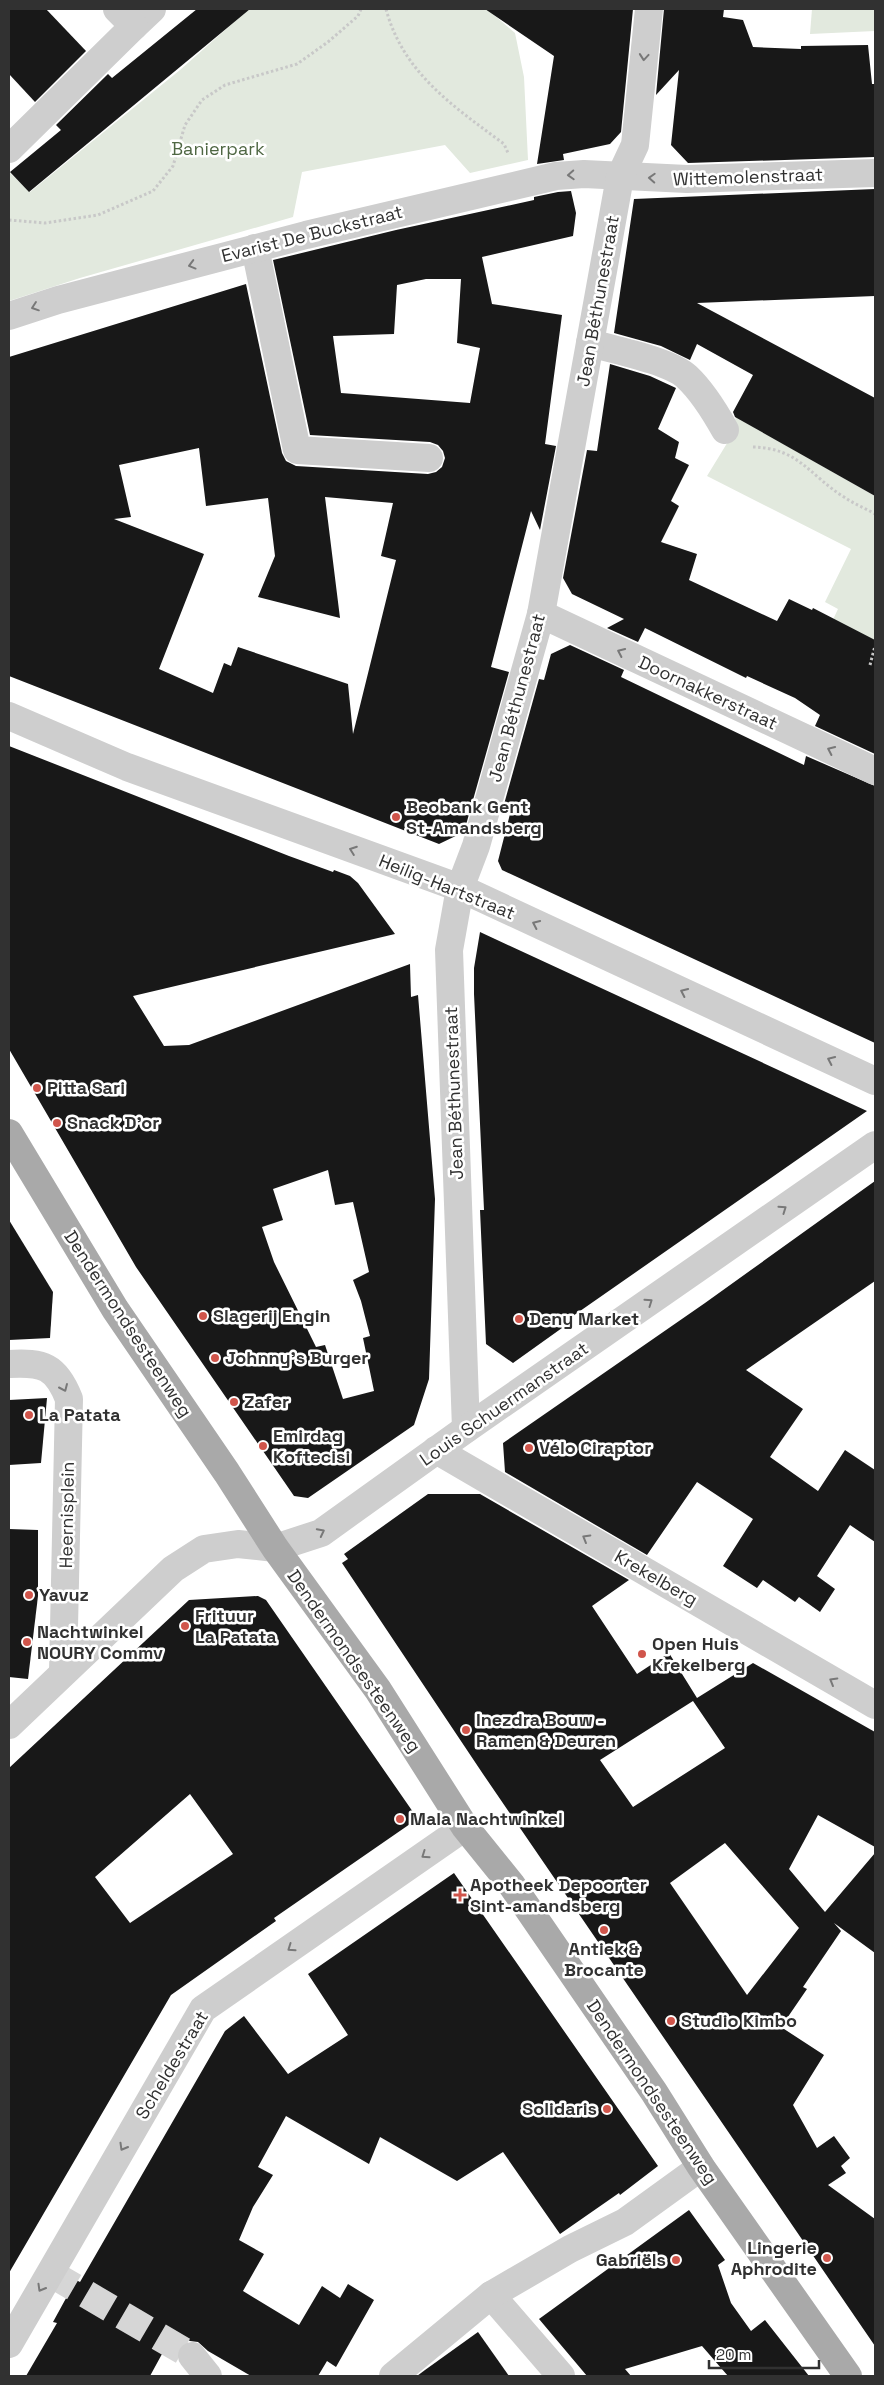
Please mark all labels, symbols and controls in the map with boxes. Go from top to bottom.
one-way arrow [639,54,650,62]
park label: Banierpark [171,137,265,160]
street label: Wittemolenstraat [673,162,823,191]
one-way arrow [567,169,575,180]
one-way arrow [647,173,655,184]
street label: Evarist De Buckstraat [219,200,405,267]
street label: Jean Béthunestraat [571,214,624,388]
one-way arrow [189,259,197,269]
one-way arrow [32,302,40,312]
street label: Jean Béthunestraat [483,611,550,785]
one-way arrow [617,647,626,658]
street label: Doornakkerstraat [635,650,781,735]
one-way arrow [827,746,836,757]
place label: Beobank Gent St-Amandsberg [406,795,542,839]
marker: Beobank Gent St-Amandsberg [390,811,402,823]
one-way arrow [349,846,358,856]
street label: Heilig-Hartstraat [376,849,519,924]
one-way arrow [532,919,541,930]
one-way arrow [680,988,689,998]
street label: Jean Béthunestraat [439,1006,468,1180]
one-way arrow [827,1056,836,1066]
place label: Pitta Sari [47,1076,125,1099]
marker: Pitta Sari [31,1082,43,1094]
place label: Snack D’or [67,1111,159,1134]
marker: Snack D’or [51,1117,63,1129]
one-way arrow [777,1206,787,1215]
street label: Dendermondsesteenweg [59,1226,197,1421]
one-way arrow [644,1299,653,1308]
place label: Slagerij Engin [213,1304,331,1327]
place label: Deny Market [529,1307,639,1330]
marker: Slagerij Engin [197,1310,209,1322]
marker: Deny Market [513,1313,525,1325]
street label: Louis Schuermanstraat [415,1337,593,1471]
place label: Johnny's Burger [225,1346,368,1369]
marker: Johnny's Burger [209,1352,221,1364]
one-way arrow [58,1382,68,1391]
place label: Zafer [244,1390,289,1413]
marker: Zafer [228,1396,240,1408]
place label: La Patata [39,1403,121,1426]
marker: La Patata [23,1409,35,1421]
place label: Emirdag Koftecisi [273,1424,350,1468]
place label: Vélo Ciraptor [539,1436,651,1459]
marker: Emirdag Koftecisi [257,1440,269,1452]
marker: Vélo Ciraptor [523,1442,535,1454]
street label: Heernisplein [54,1461,79,1569]
one-way arrow [315,1528,324,1538]
one-way arrow [583,1534,592,1544]
street label: Krekelberg [610,1544,702,1611]
street label: Dendermondsesteenweg [282,1565,426,1757]
place label: Yavuz [39,1583,89,1606]
marker: Yavuz [23,1589,35,1601]
place label: Frituur La Patata [195,1604,277,1648]
place label: Nachtwinkel NOURY Commv [37,1620,163,1664]
marker: Frituur La Patata [179,1620,191,1632]
place label: Open Huis Krekelberg [652,1632,745,1676]
marker: Nachtwinkel NOURY Commv [21,1636,33,1648]
marker: Open Huis Krekelberg [636,1648,648,1660]
one-way arrow [830,1677,839,1687]
place label: Inezdra Bouw - Ramen & Deuren [476,1708,616,1752]
marker: Inezdra Bouw - Ramen & Deuren [460,1724,472,1736]
place label: Mala Nachtwinkel [410,1807,563,1830]
marker: Mala Nachtwinkel [394,1813,406,1825]
one-way arrow [421,1849,431,1858]
place label: Apotheek Depoorter Sint-amandsberg [470,1873,647,1917]
marker: Apotheek Depoorter Sint-amandsberg [454,1889,466,1901]
marker: Antiek & Brocante [598,1924,610,1936]
place label: Antiek & Brocante [564,1937,644,1981]
one-way arrow [288,1942,297,1951]
street label: Dendermondsesteenweg [582,1995,723,2189]
street label: Scheldestraat [130,2006,213,2123]
place label: Studio Kimbo [681,2009,797,2032]
marker: Studio Kimbo [665,2015,677,2027]
place label: Solidaris [522,2097,597,2120]
marker: Solidaris [601,2103,613,2115]
one-way arrow [119,2142,129,2151]
place label: Lingerie Aphrodite [731,2236,817,2280]
place label: Gabriëls [596,2248,666,2271]
marker: Lingerie Aphrodite [821,2252,833,2264]
marker: Gabriëls [670,2254,682,2266]
one-way arrow [38,2282,48,2291]
scale bar [709,2338,819,2370]
text: 20 m [716,2345,751,2364]

